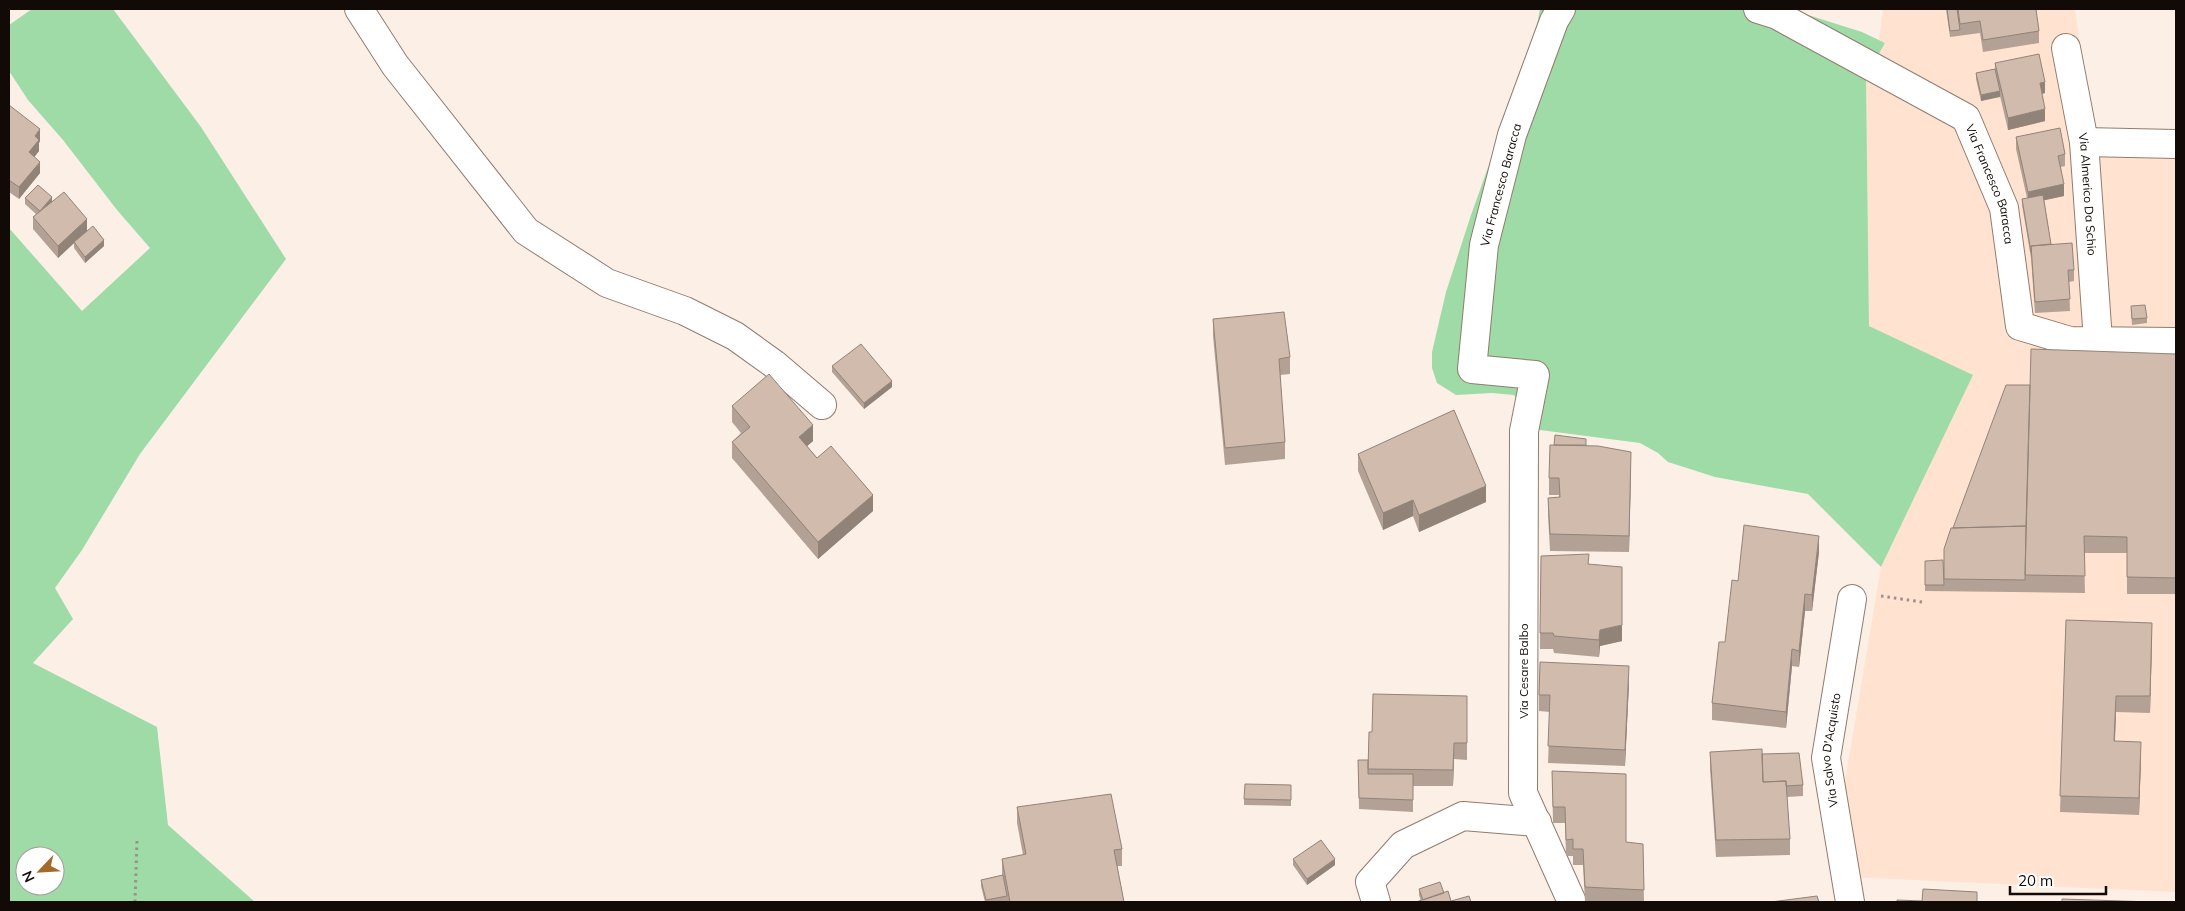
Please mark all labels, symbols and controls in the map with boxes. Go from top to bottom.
street label: Via Francesco Baracca [1477,122,1524,248]
street label: Via Francesco Baracca [1962,122,2017,245]
street label: Via Almerico Da Schio [2075,131,2100,256]
street label: Via Cesare Balbo [1516,623,1531,719]
street label: Via Salvo D'Acquisto [1818,692,1844,808]
north arrow [15,846,65,896]
scale bar [2010,864,2106,896]
text: N [18,868,39,885]
text: 20 m [2018,871,2053,890]

